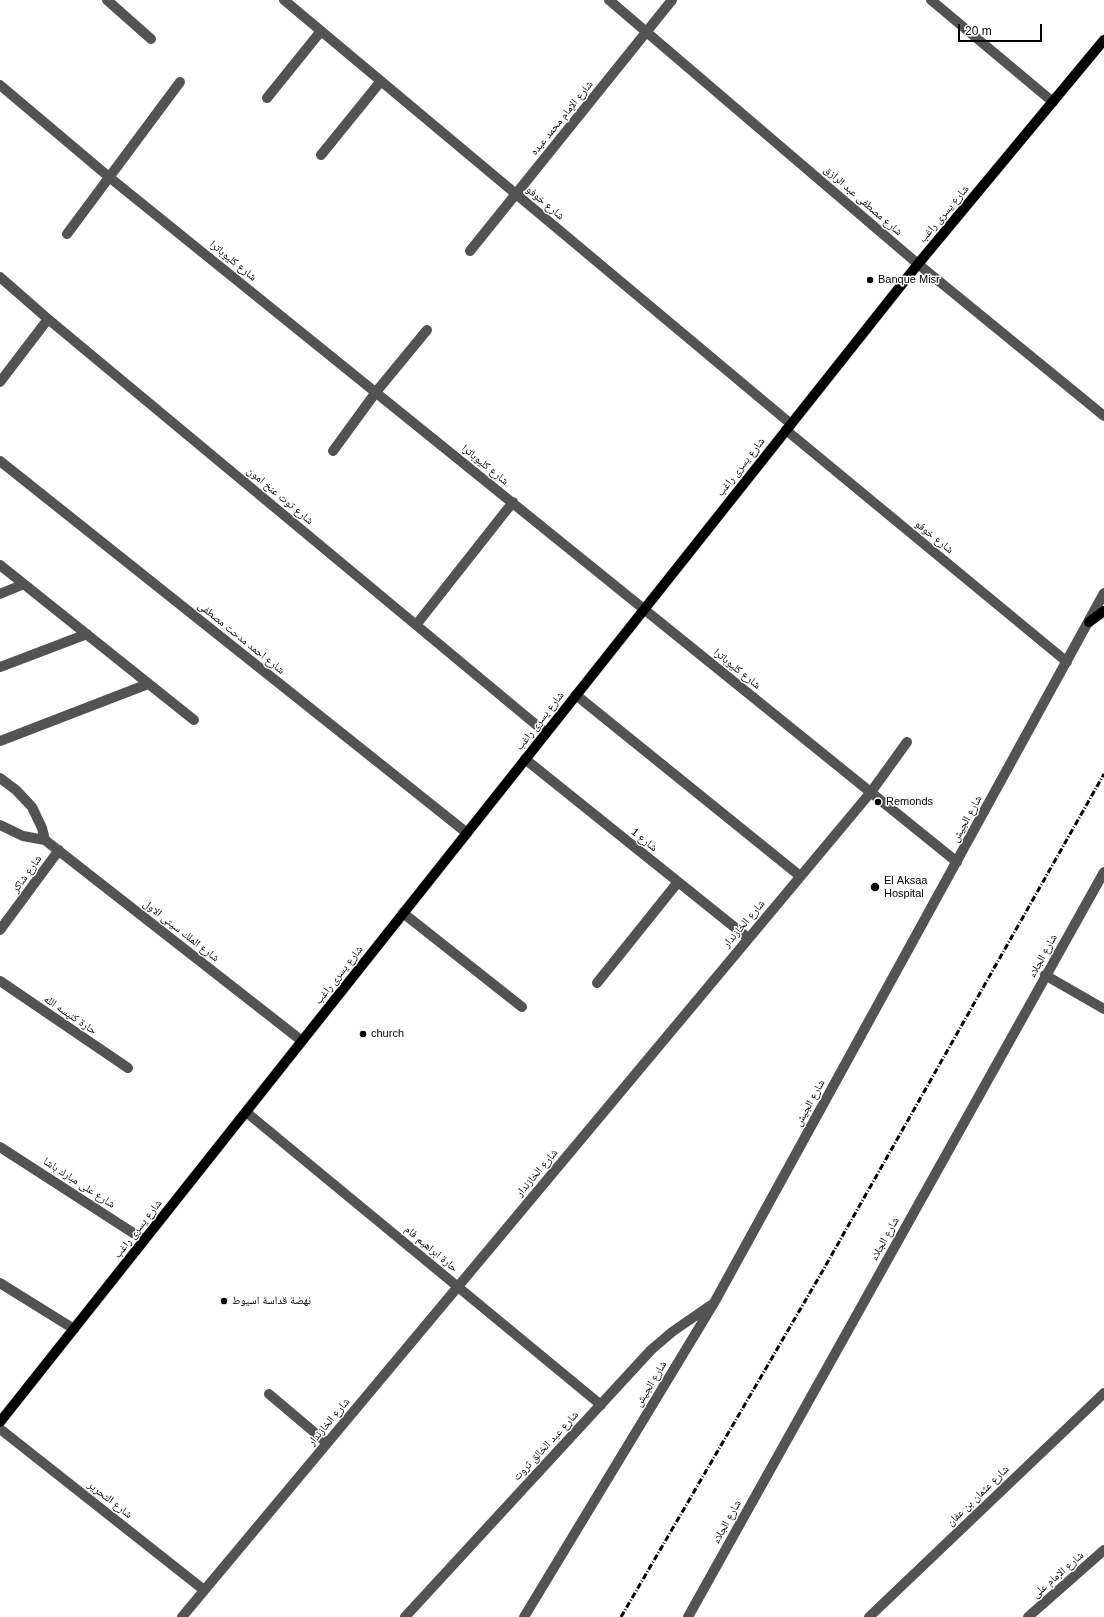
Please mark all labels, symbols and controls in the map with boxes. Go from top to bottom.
scale bar [960,16,1044,42]
text: 20 m [965,24,992,38]
street label: شارع الإمام محمد عبده [528,78,596,158]
street label: شارع مصطفى عبد الرازق [821,163,905,239]
street label: شارع خوفو [523,183,567,223]
street label: شارع يسرى راغب [916,183,972,245]
street label: شارع كليوباترا [207,238,259,284]
place label: Banque Misr [878,273,940,287]
marker: Banque Misr [865,275,875,285]
street label: شارع يسرى راغب [714,435,768,499]
street label: شارع كليوباترا [459,442,511,488]
street label: شارع توت عنخ امون [244,464,316,528]
street label: شارع خوفو [912,517,956,557]
street label: شارع احمد مدحت مصطفى [195,599,287,677]
street label: شارع كليوباترا [711,646,763,692]
street label: شارع يسرى راغب [513,689,567,753]
street label: شارع الجيش [949,793,985,845]
place label: Remonds [886,795,933,809]
marker: Remonds [873,797,883,807]
street label: شارع 1 [628,825,660,855]
street label: شارع شاكر [9,853,45,895]
place label: El Aksaa Hospital [884,874,927,900]
marker: El Aksaa Hospital [869,881,881,893]
street label: شارع الملك سيتى الاول [140,897,222,965]
street label: شارع الخازندار [720,897,768,951]
street label: شارع الجلاء [1026,932,1060,980]
street label: شارع يسرى راغب [312,943,366,1007]
street label: حارة كنيسه الله [41,992,99,1038]
place label: church [371,1027,404,1041]
marker: church [358,1029,368,1039]
street label: شارع الجيش [792,1077,828,1129]
street label: شارع الخازندار [513,1146,561,1200]
street label: شارع على مبارك باشا [41,1155,117,1211]
street label: شارع يسرى راغب [111,1197,165,1261]
street label: شارع الجلاء [868,1215,902,1263]
street label: حارة ابراهيم فام [402,1223,460,1275]
place label: نهضة قداسة اسيوط [232,1294,311,1308]
marker: نهضة قداسة اسيوط [219,1296,229,1306]
street label: شارع الجيش [632,1359,670,1409]
street label: شارع الخازندار [305,1395,353,1449]
street label: شارع عبد الخالق ثروت [510,1408,582,1484]
street label: شارع عثمان بن عفان [944,1463,1012,1529]
street label: شارع التحرير [85,1479,135,1521]
street label: شارع الجلاء [710,1498,744,1546]
street label: شارع الإمام على [1029,1549,1087,1601]

